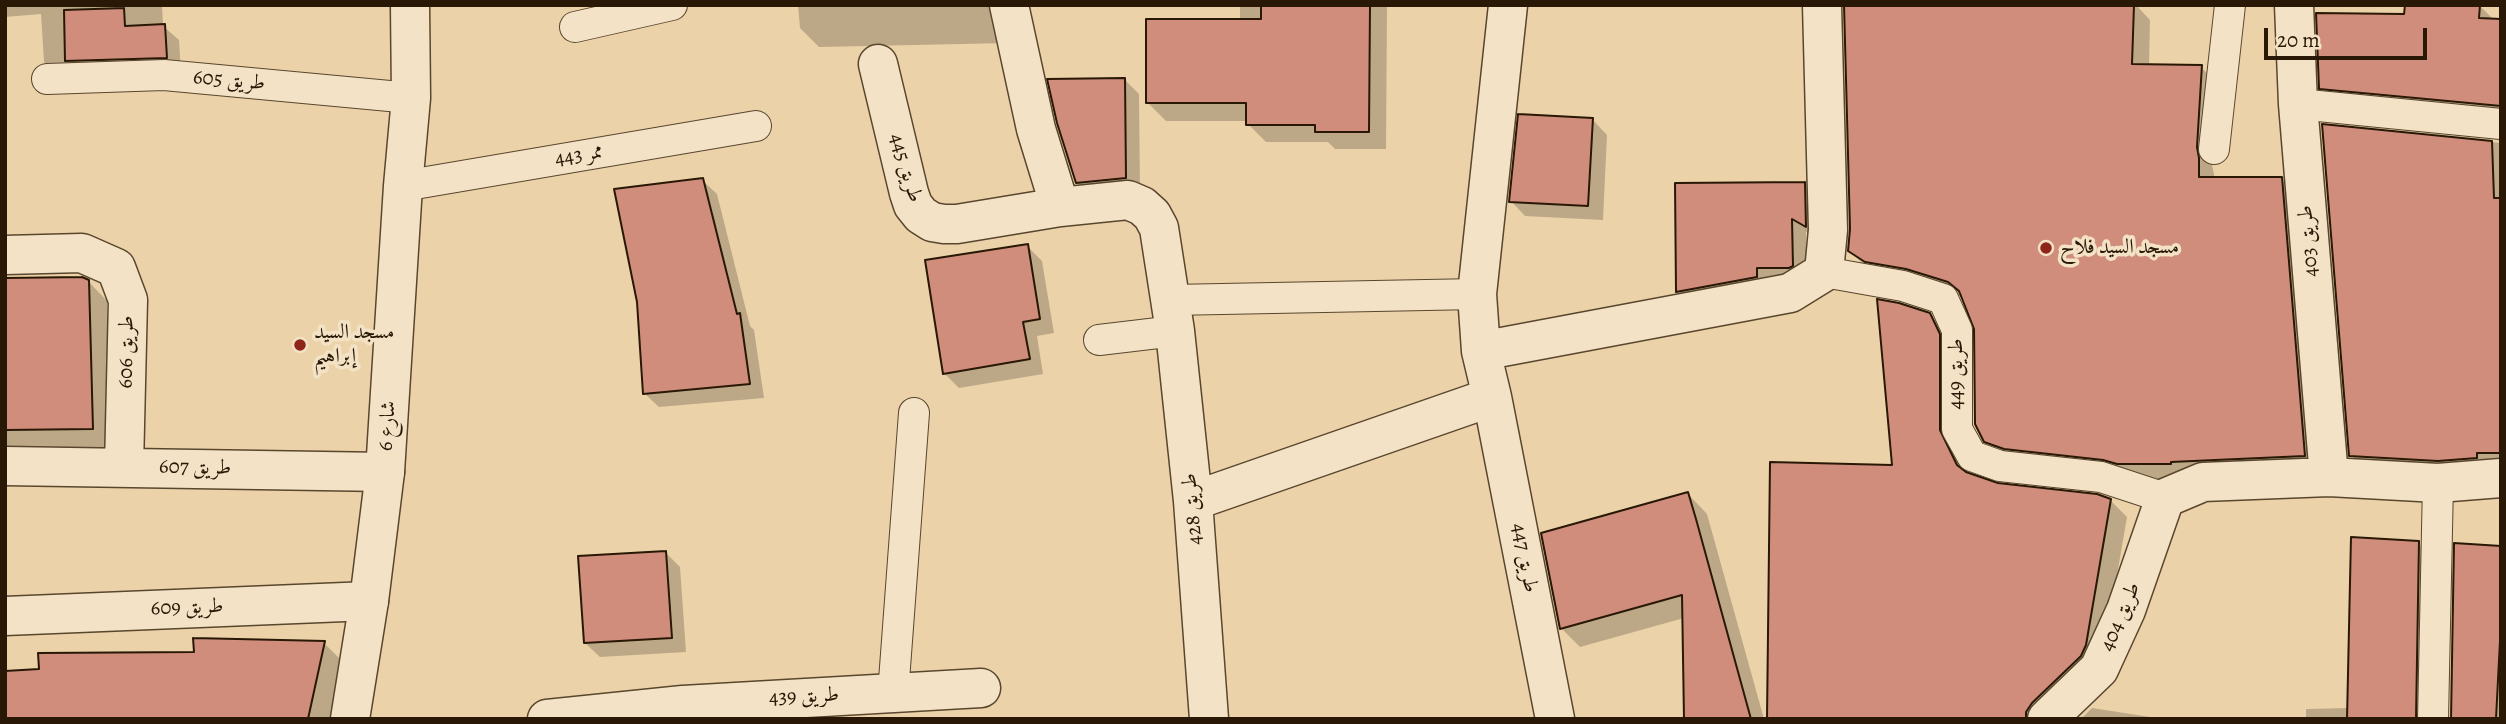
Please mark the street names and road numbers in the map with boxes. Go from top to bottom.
street label: طريق 605 [192,65,266,97]
street label: طريق 445 [883,131,927,205]
street label: ممر 443 [553,139,605,173]
street label: طريق 403 [2293,204,2325,278]
street label: طريق 606 [114,315,140,389]
street label: طريق 449 [1944,338,1970,410]
street label: شارع 6 [374,400,402,452]
street label: طريق 607 [159,455,231,481]
street label: طريق 428 [1177,472,1209,546]
street label: طريق 447 [1505,521,1543,595]
street label: طريق 404 [2095,579,2147,655]
street label: طريق 609 [150,594,224,622]
street label: طريق 439 [768,683,840,711]

